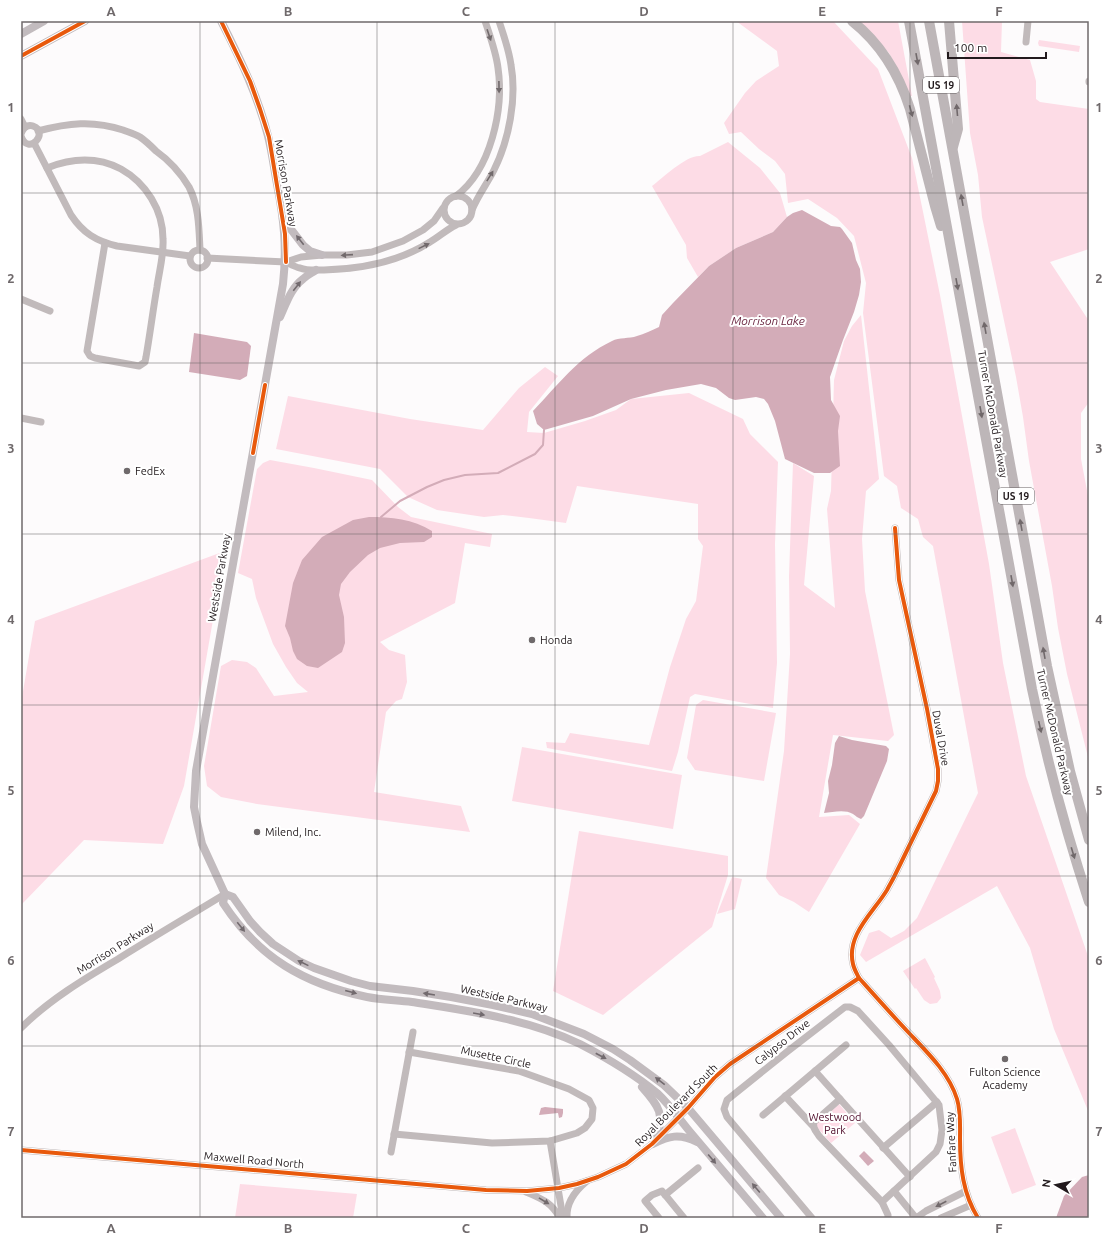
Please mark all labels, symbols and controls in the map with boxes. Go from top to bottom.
text: A [106,4,116,18]
text: B [284,4,293,18]
text: C [462,4,471,18]
text: D [639,4,649,18]
text: E [818,4,826,18]
text: F [995,4,1003,18]
one-way arrow [487,29,493,41]
scale bar [948,34,1046,60]
text: 100 m [954,41,987,54]
one-way arrow [914,53,920,65]
road number: US 19 [923,77,959,93]
one-way arrow [496,81,502,94]
text: 1 [7,100,15,114]
text: 1 [1095,100,1103,114]
one-way arrow [953,104,960,116]
one-way arrow [908,105,914,117]
street label: Morrison Parkway [272,138,300,228]
one-way arrow [487,170,494,182]
one-way arrow [959,194,965,206]
one-way arrow [295,235,304,246]
one-way arrow [418,242,429,249]
one-way arrow [341,251,353,258]
text: 2 [7,271,15,285]
text: 2 [1095,271,1103,285]
one-way arrow [954,278,960,290]
one-way arrow [293,280,301,291]
water label: Morrison Lake [731,314,805,327]
one-way arrow [982,322,988,334]
street label: Turner McDonald Parkway [976,349,1010,479]
one-way arrow [978,405,984,418]
text: 3 [7,441,15,455]
text: 3 [1095,441,1103,455]
place label: FedEx [135,465,166,477]
marker: FedEx [122,466,132,476]
road number: US 19 [998,488,1034,504]
one-way arrow [1018,519,1024,531]
street label: Westside Parkway [205,532,233,623]
one-way arrow [1009,575,1015,587]
text: 4 [7,612,15,626]
text: 4 [1095,612,1103,626]
place label: Honda [540,634,572,646]
marker: Honda [527,635,537,645]
one-way arrow [1041,647,1047,659]
street label: Turner McDonald Parkway [1035,668,1076,797]
street label: Duval Drive [930,709,952,767]
one-way arrow [1038,721,1044,733]
text: 5 [7,783,15,797]
text: 5 [1095,783,1103,797]
place label: Milend, Inc. [265,826,321,838]
marker: Milend, Inc. [252,827,262,837]
one-way arrow [1070,847,1076,859]
street label: Morrison Parkway [74,919,156,977]
one-way arrow [237,922,245,933]
text: 6 [7,953,15,967]
text: 6 [1095,953,1103,967]
one-way arrow [298,960,309,966]
street label: Westside Parkway [459,982,549,1014]
one-way arrow [344,990,357,996]
one-way arrow [423,990,435,996]
one-way arrow [473,1011,485,1017]
street label: Calypso Drive [752,1017,812,1067]
street label: Musette Circle [460,1044,532,1070]
one-way arrow [595,1052,607,1059]
marker: Fulton Science Academy [1000,1054,1010,1064]
street label: Royal Boulevard South [632,1061,720,1149]
place label: Fulton Science Academy [969,1066,1041,1091]
one-way arrow [654,1077,665,1086]
park label: Westwood Park [808,1111,862,1136]
street label: Fanfare Way [943,1111,959,1173]
text: 7 [7,1124,15,1138]
text: 7 [1095,1124,1103,1138]
street label: Maxwell Road North [203,1150,305,1170]
one-way arrow [708,1153,717,1164]
north arrow [1036,1165,1076,1205]
text: N [1040,1178,1053,1188]
one-way arrow [751,1183,760,1193]
one-way arrow [538,1197,550,1204]
one-way arrow [935,1201,946,1207]
text: A [106,1221,116,1235]
text: B [284,1221,293,1235]
text: C [462,1221,471,1235]
text: D [639,1221,649,1235]
text: E [818,1221,826,1235]
text: F [995,1221,1003,1235]

